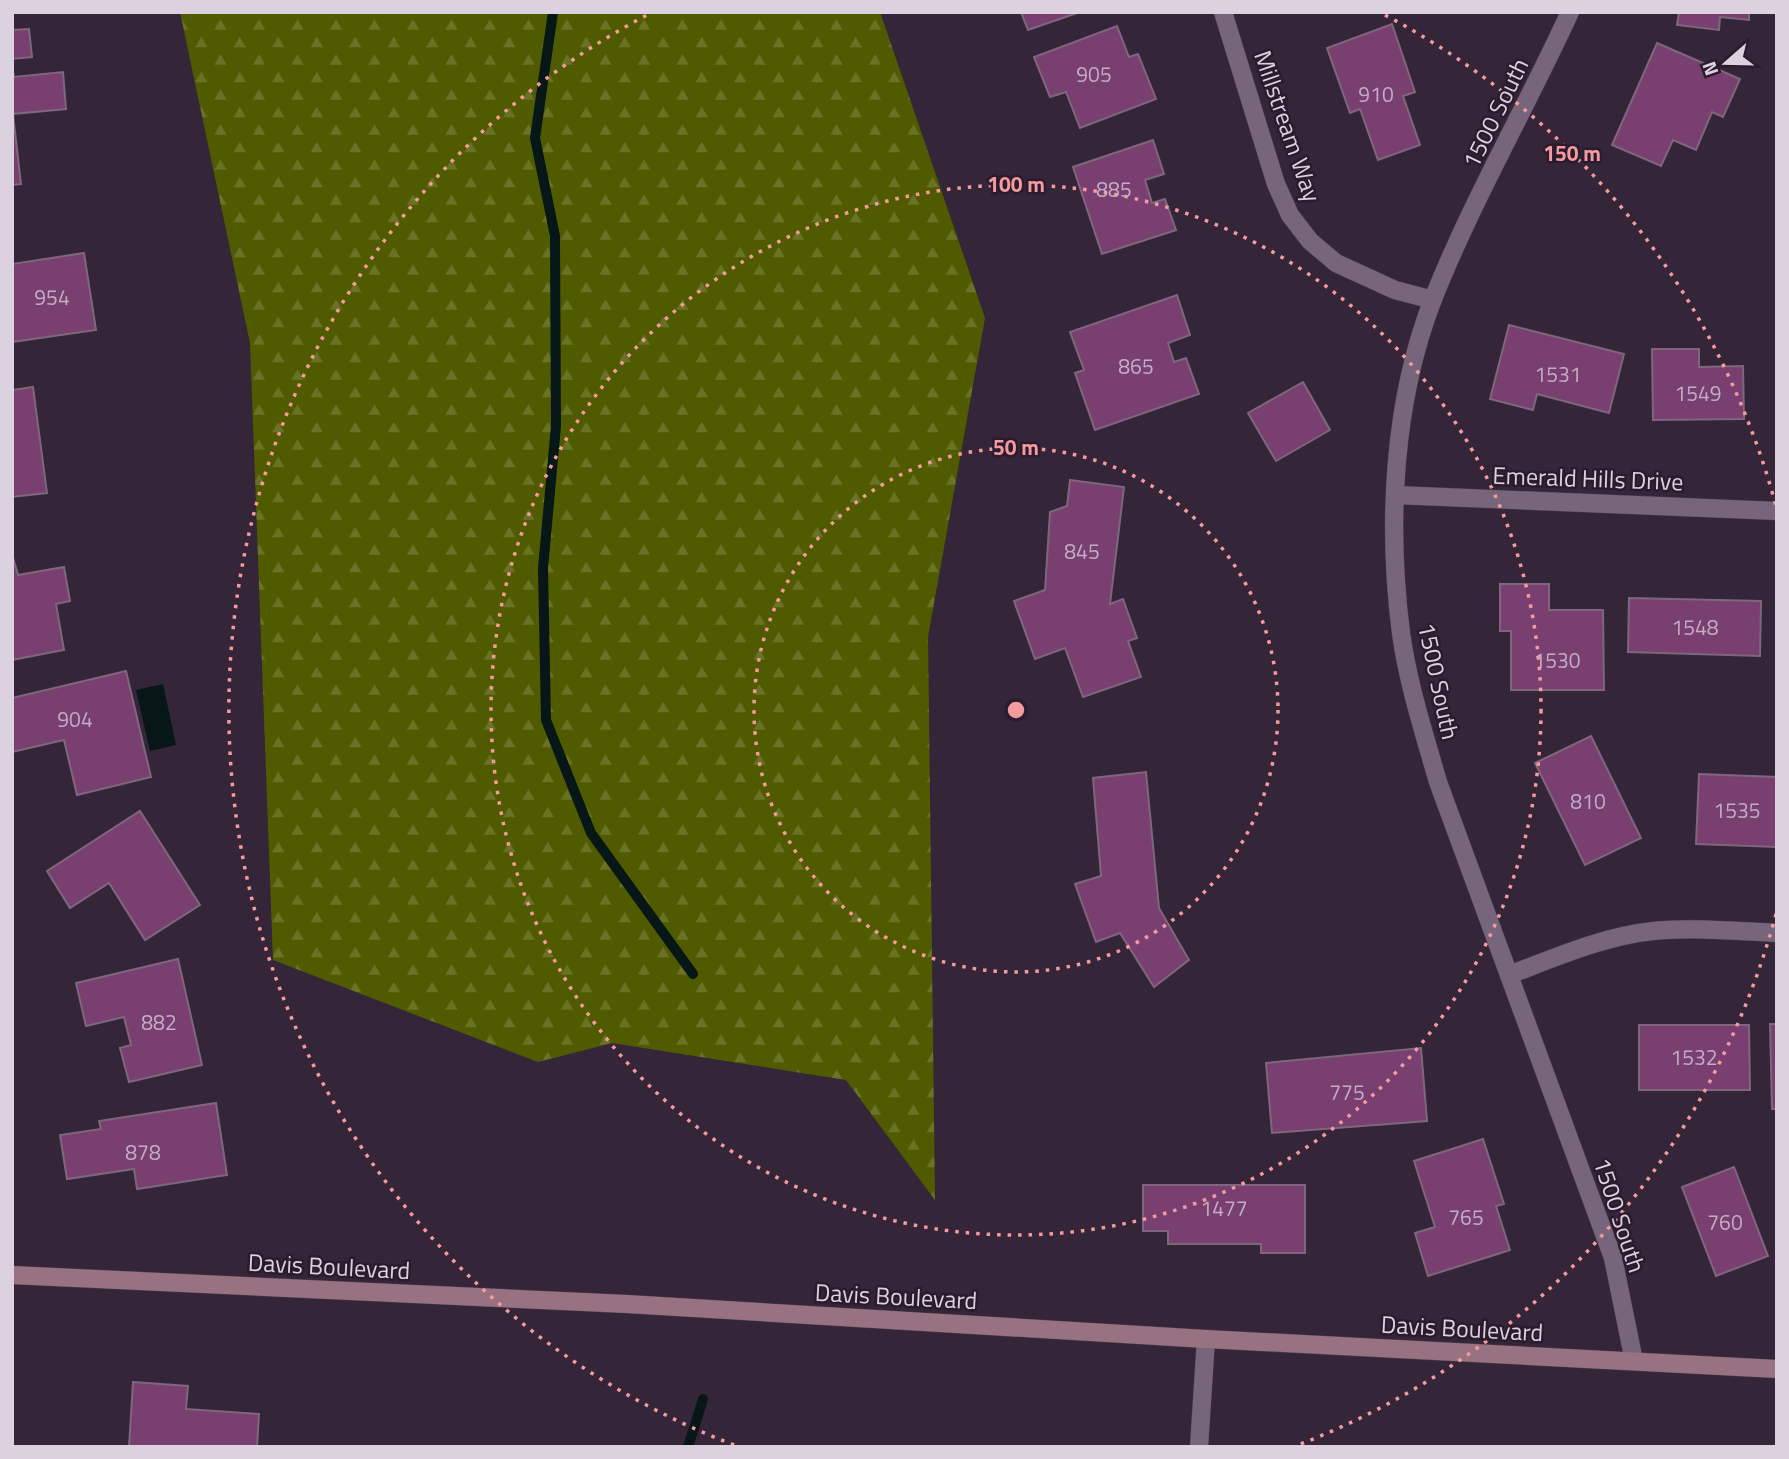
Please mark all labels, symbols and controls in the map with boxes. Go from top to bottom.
north arrow [1691,28,1761,98]
street label: Millstream Way [1245,45,1331,207]
street label: 1500 South [1453,52,1537,174]
house number: 905 [1076,58,1112,90]
text: N [1694,58,1725,80]
house number: 910 [1358,78,1394,110]
text: 150 m [1543,137,1601,169]
text: 100 m [987,168,1045,200]
house number: 885 [1096,173,1132,205]
house number: 954 [34,281,70,313]
house number: 865 [1118,350,1154,382]
house number: 1531 [1534,358,1582,390]
house number: 1549 [1674,377,1722,409]
text: 50 m [993,431,1039,463]
street label: Emerald Hills Drive [1492,457,1684,499]
house number: 845 [1064,535,1100,567]
house number: 1548 [1671,611,1719,643]
street label: 1500 South [1409,619,1469,743]
house number: 1530 [1533,644,1581,676]
centre of rings [1004,698,1028,722]
house number: 904 [57,703,93,735]
house number: 810 [1570,785,1606,817]
house number: 1535 [1713,794,1761,826]
house number: 882 [141,1006,177,1038]
house number: 1532 [1670,1041,1718,1073]
house number: 775 [1329,1076,1365,1108]
house number: 878 [125,1136,161,1168]
street label: 1500 South [1585,1153,1655,1277]
house number: 1477 [1200,1192,1248,1224]
house number: 765 [1448,1201,1484,1233]
house number: 760 [1707,1206,1743,1238]
street label: Davis Boulevard [247,1244,411,1288]
street label: Davis Boulevard [814,1274,978,1318]
street label: Davis Boulevard [1380,1306,1544,1350]

